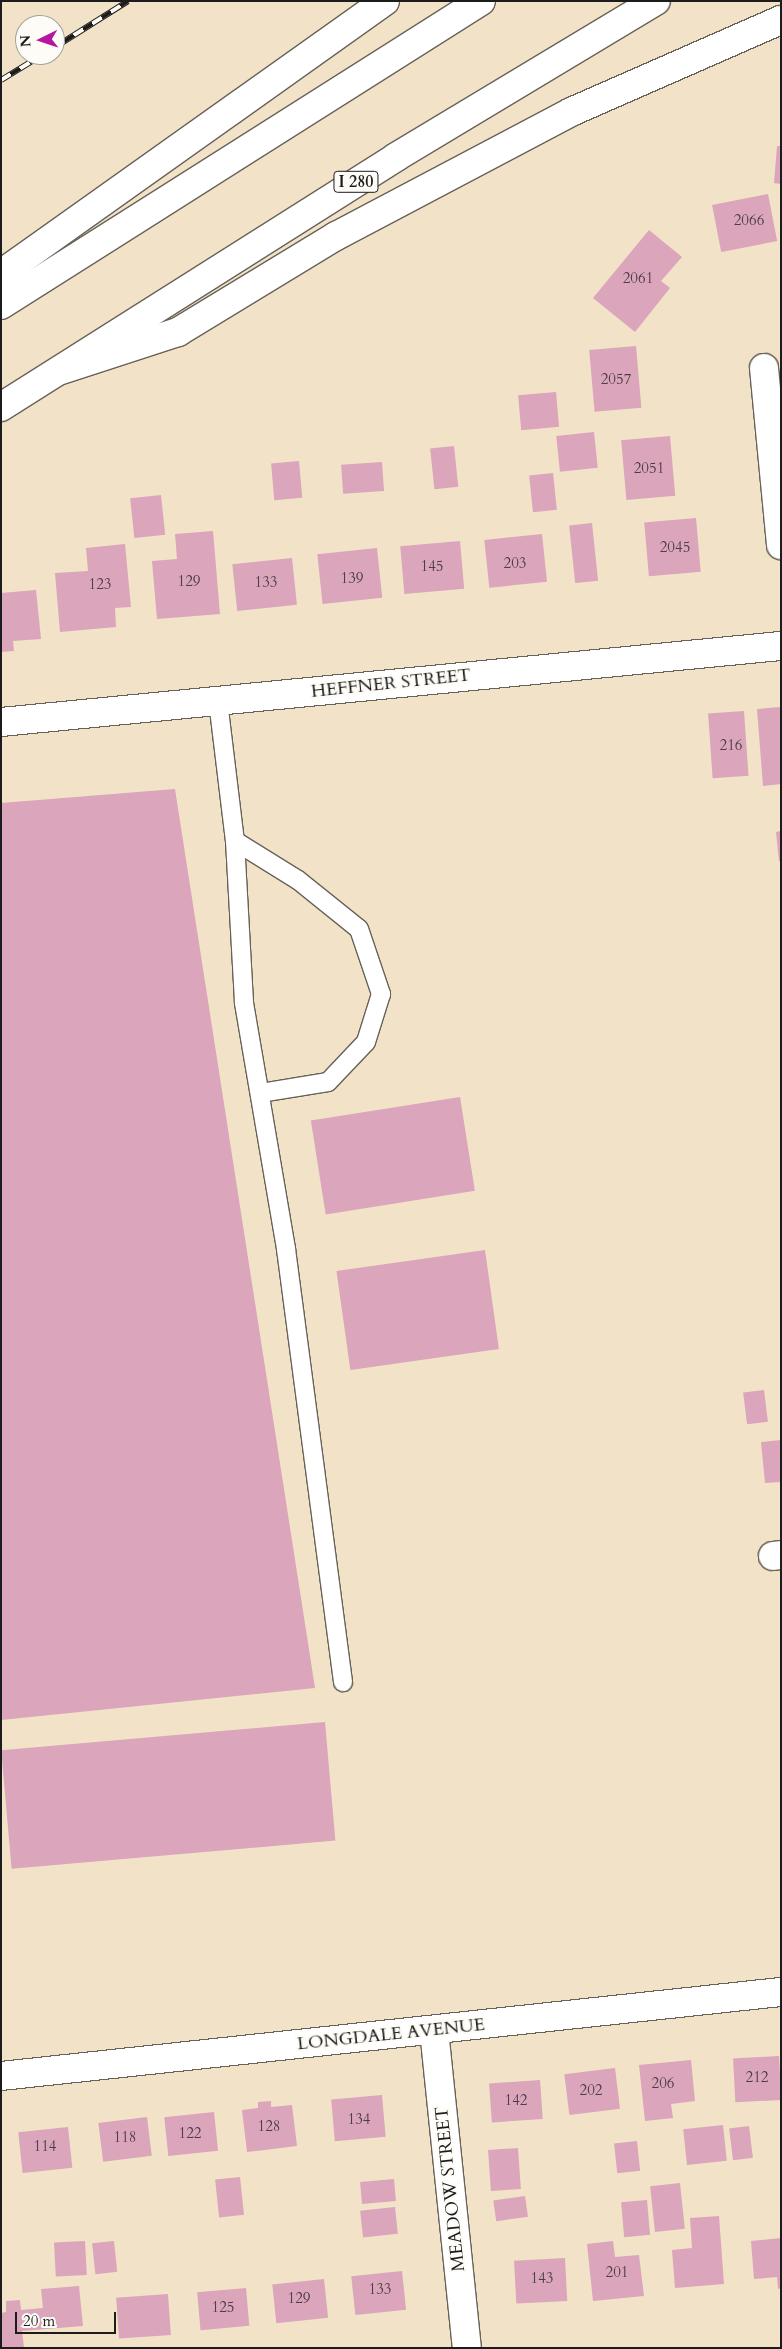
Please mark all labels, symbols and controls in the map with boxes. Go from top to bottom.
north arrow [15,15,65,65]
text: N [16,34,35,48]
road number: I 280 [332,168,380,196]
house number: 2066 [734,212,764,230]
house number: 2061 [623,270,653,288]
house number: 2057 [601,371,631,389]
house number: 2051 [634,460,664,478]
house number: 2045 [660,539,690,557]
house number: 203 [503,555,527,573]
house number: 145 [420,558,444,576]
house number: 139 [340,570,364,588]
house number: 129 [177,573,201,591]
house number: 133 [254,574,278,592]
house number: 123 [88,576,112,594]
street label: HEFFNER STREET [310,665,472,703]
house number: 216 [719,737,743,755]
street label: LONGDALE AVENUE [296,2014,486,2056]
house number: 212 [745,2069,769,2087]
house number: 206 [651,2075,675,2093]
house number: 202 [579,2082,603,2100]
house number: 142 [504,2092,528,2110]
street label: MEADOW STREET [432,2105,470,2273]
house number: 134 [347,2111,371,2129]
house number: 128 [257,2118,281,2136]
house number: 122 [178,2125,202,2143]
house number: 118 [113,2129,137,2147]
house number: 114 [33,2138,57,2156]
house number: 201 [605,2264,629,2282]
house number: 143 [530,2270,554,2288]
house number: 133 [368,2281,392,2299]
house number: 129 [287,2290,311,2308]
house number: 125 [211,2299,235,2317]
scale bar [18,2302,119,2334]
text: 20 m [23,2311,55,2331]

